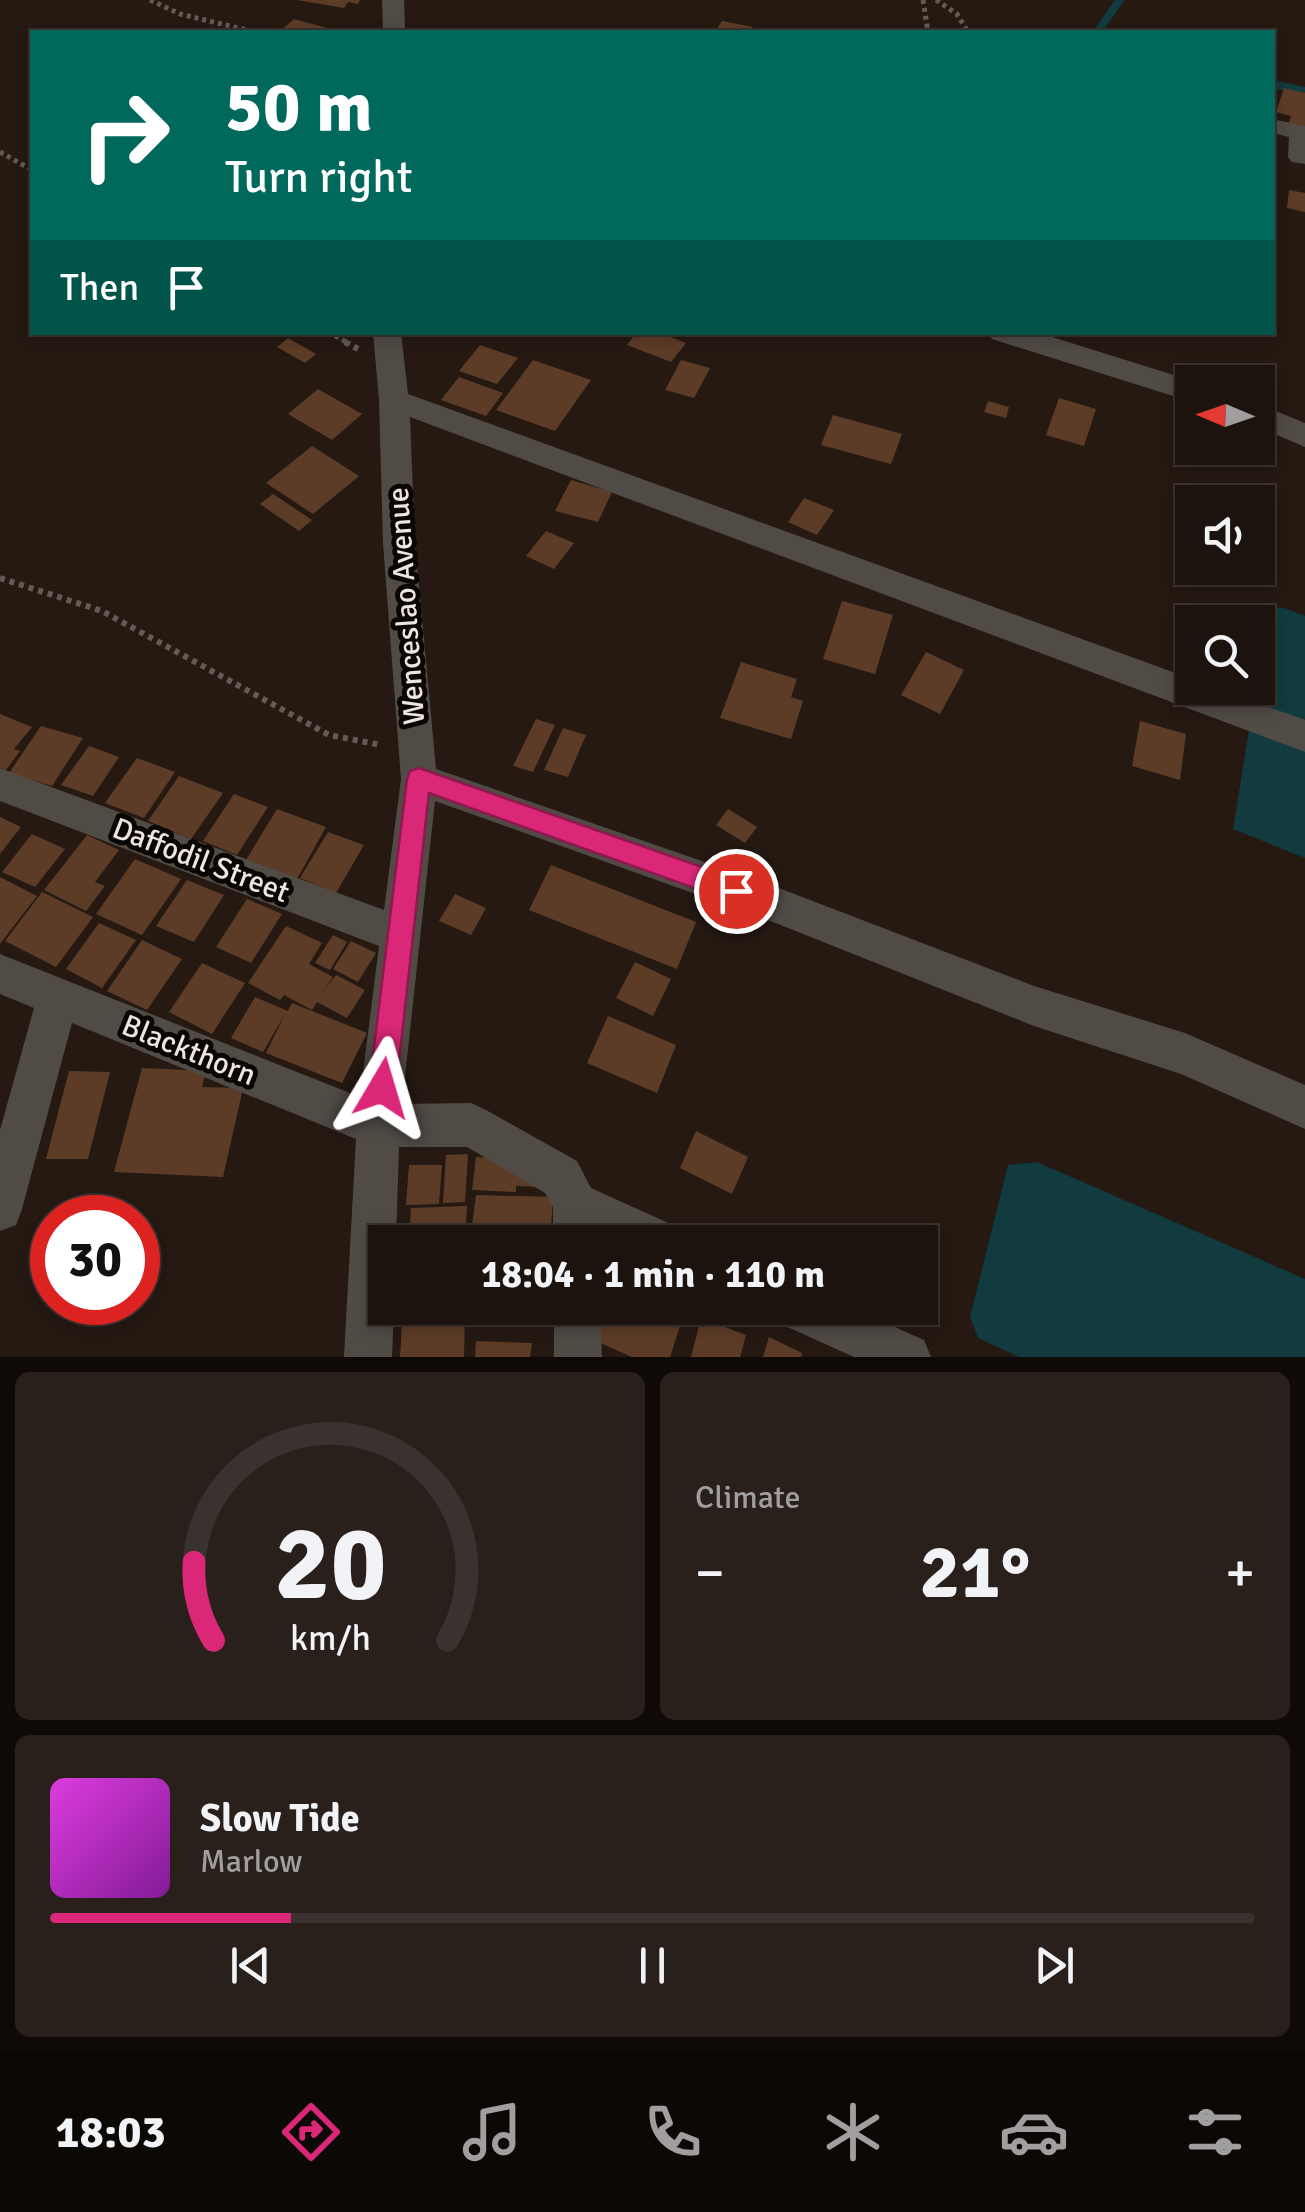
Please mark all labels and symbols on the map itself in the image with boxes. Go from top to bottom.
north arrow [1175,365,1275,465]
street label: Wenceslao Avenue [380,486,433,726]
street label: Daffodil Street [107,810,294,911]
pin [694,849,779,934]
street label: Blackthorn [116,1007,261,1094]
position arrow [330,1036,434,1140]
speed limit sign: 30 [30,1195,160,1325]

